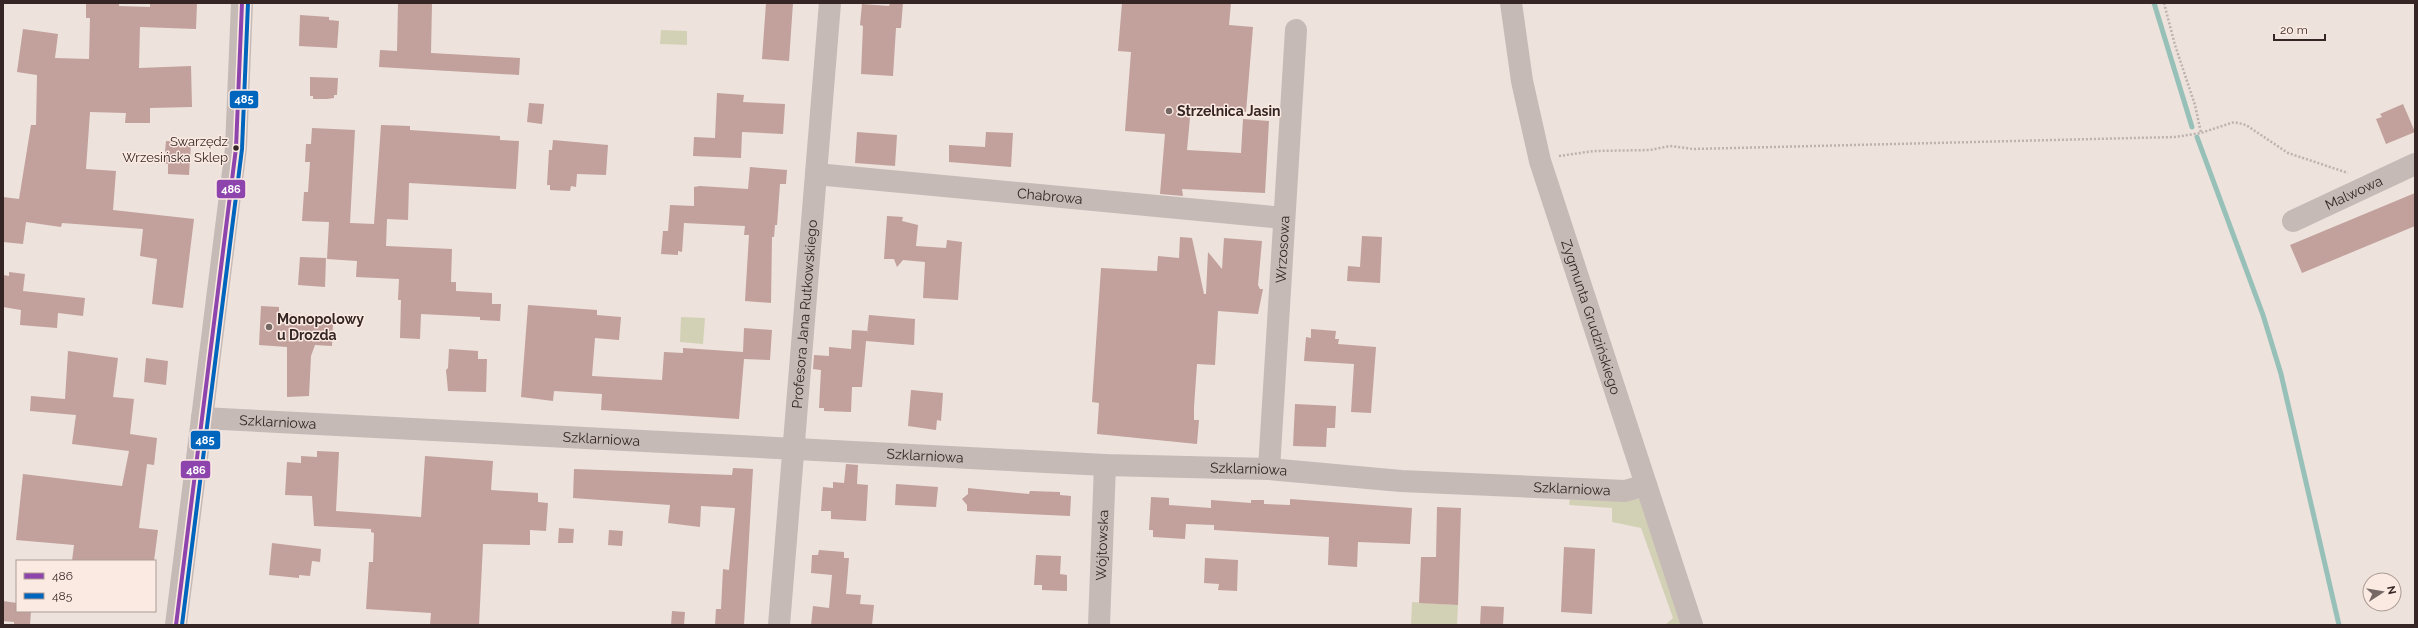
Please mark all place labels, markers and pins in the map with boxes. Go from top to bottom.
place label: Strzelnica Jasin [1177,103,1280,119]
marker: Strzelnica Jasin [1164,106,1174,116]
place label: Swarzędz Wrzesińska Sklep [122,134,228,165]
marker: Swarzędz Wrzesińska Sklep [231,143,241,153]
place label: Monopolowy u Drozda [277,311,364,343]
marker: Monopolowy u Drozda [264,322,274,332]

